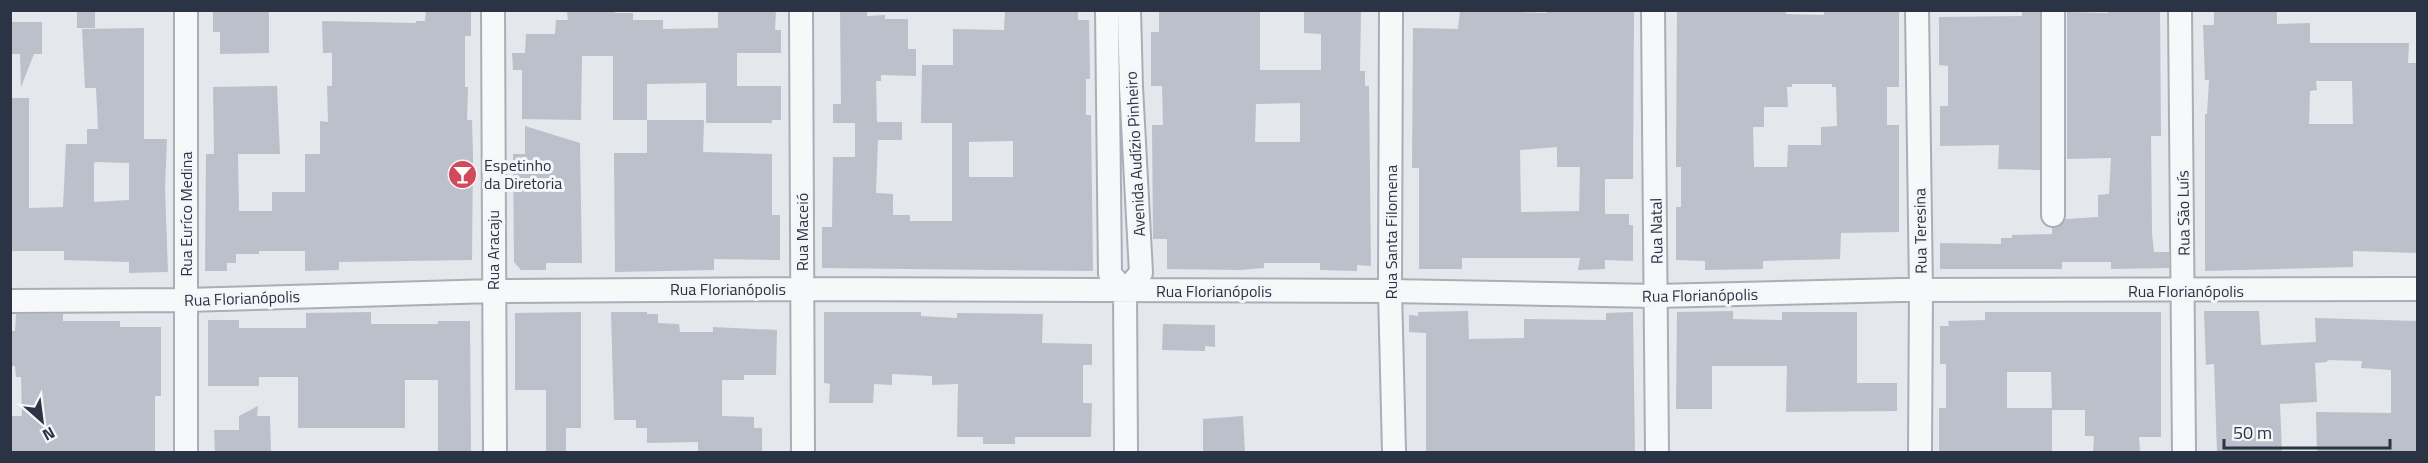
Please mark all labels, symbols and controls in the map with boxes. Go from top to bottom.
street label: Avenida Audízio Pinheiro [1119,71,1151,237]
street label: Rua Euríco Medina [174,152,198,276]
place label: Espetinho da Diretoria [484,153,562,195]
bar icon: Espetinho da Diretoria [447,158,479,190]
street label: Rua Santa Filomena [1379,165,1403,299]
street label: Rua São Luís [2170,170,2196,256]
street label: Rua Teresina [1907,188,1933,274]
street label: Rua Maceió [790,193,814,271]
street label: Rua Natal [1643,198,1669,264]
street label: Rua Aracaju [481,210,505,290]
street label: Rua Florianópolis [670,277,786,301]
street label: Rua Florianópolis [1156,279,1272,303]
street label: Rua Florianópolis [2128,279,2244,303]
street label: Rua Florianópolis [1642,282,1758,308]
street label: Rua Florianópolis [184,284,300,312]
north arrow [12,391,72,451]
scale bar [2224,412,2390,450]
text: 50 m [2233,419,2272,446]
text: N [39,421,60,447]

